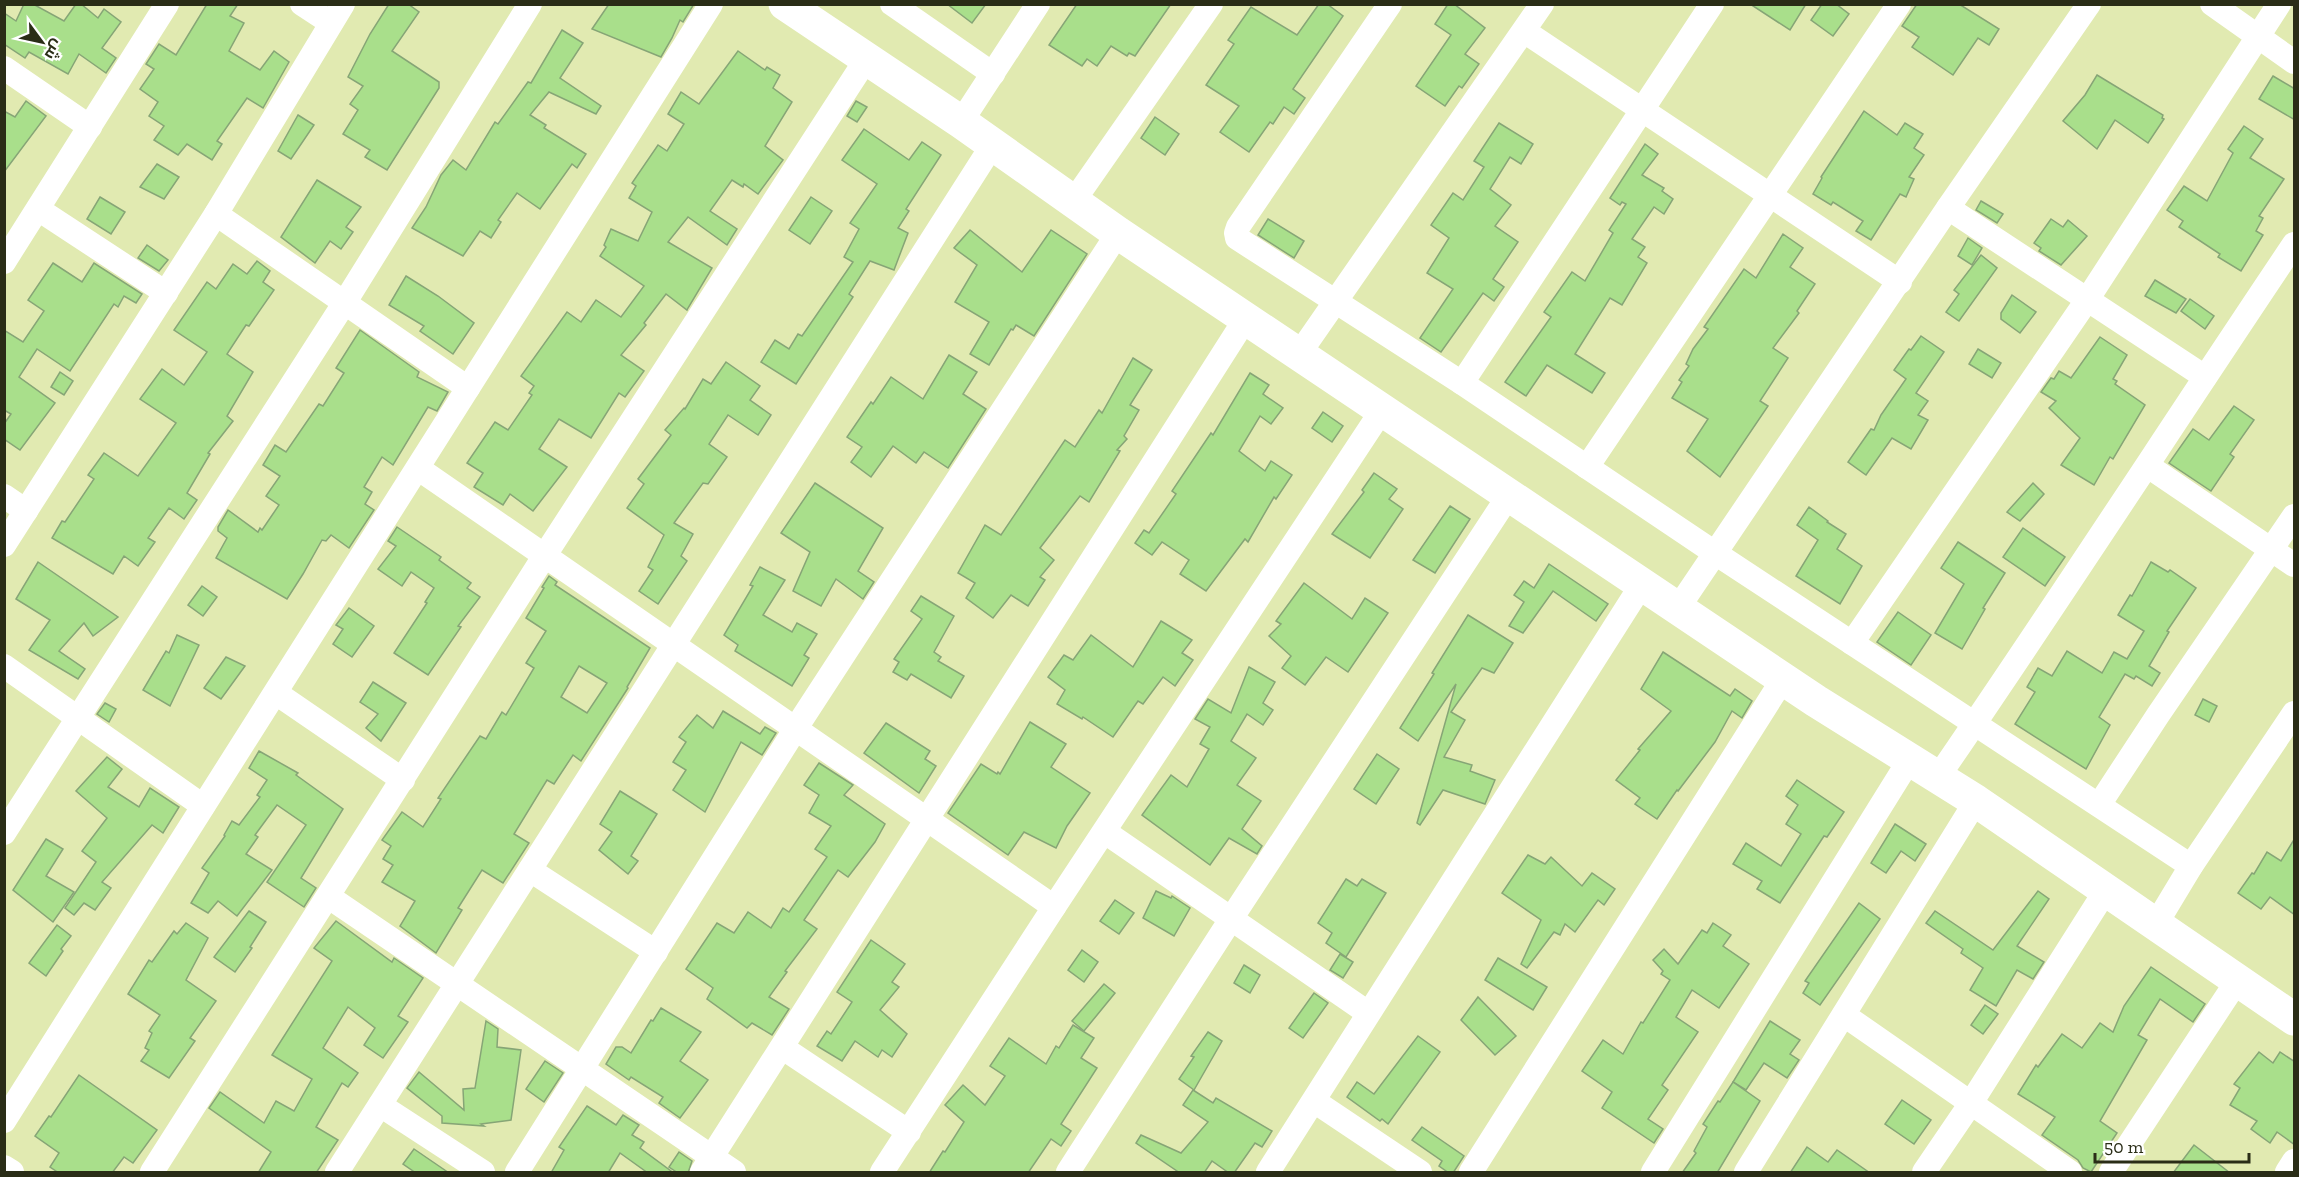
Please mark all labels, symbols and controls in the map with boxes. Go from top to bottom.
north arrow [12,12,72,72]
text: ش [41,36,68,64]
scale bar [2095,1126,2250,1164]
text: 50 m [2104,1136,2144,1158]

